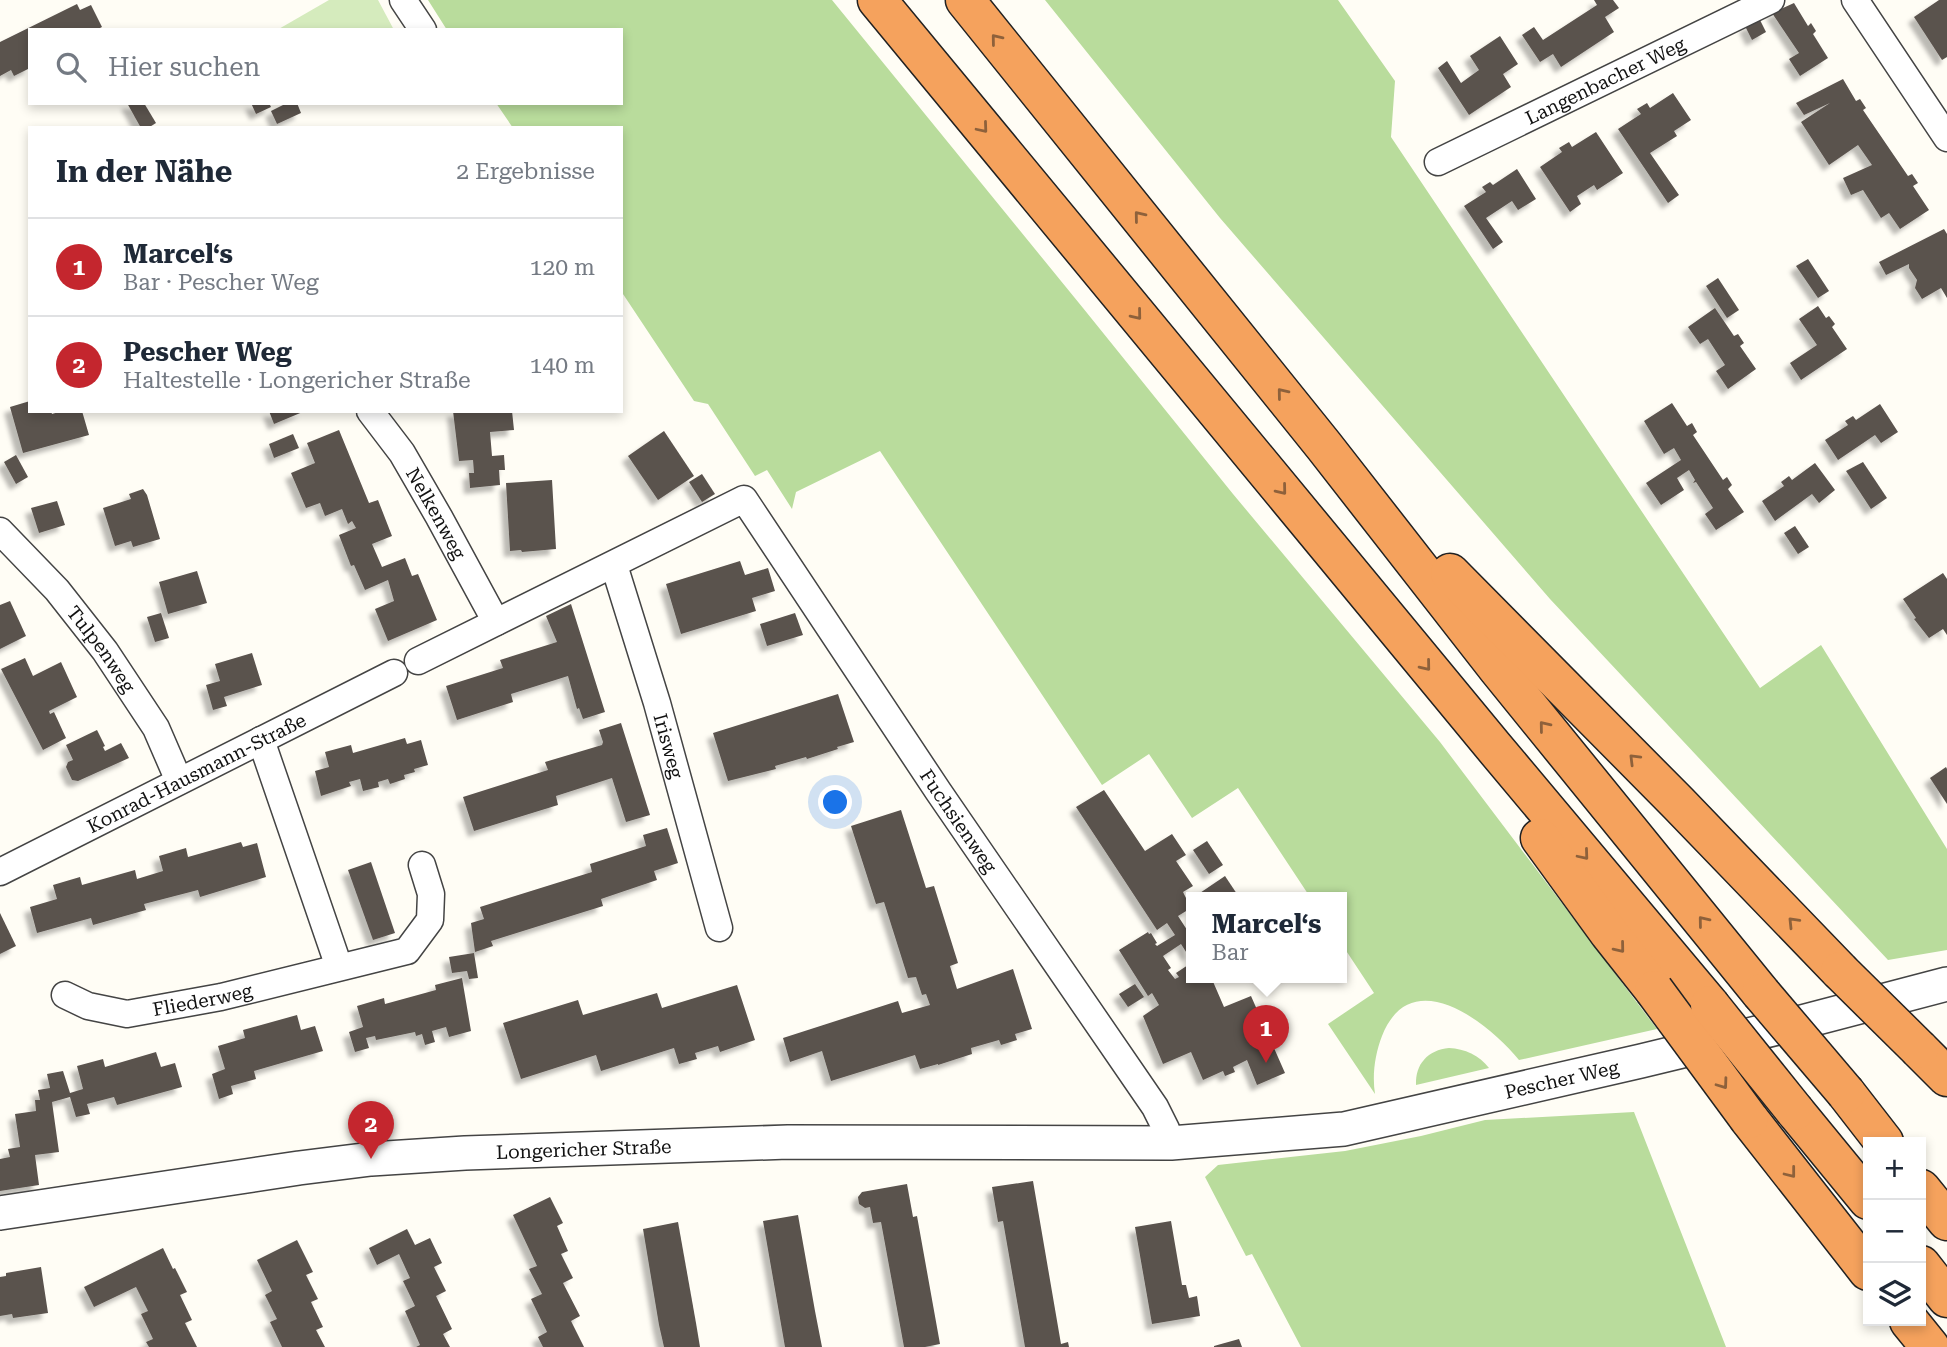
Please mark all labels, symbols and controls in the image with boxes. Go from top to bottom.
search box [28,28,623,105]
street label: Langenbacher Weg [1522,32,1689,129]
one-way arrow [992,34,1004,47]
icon: search [52,48,90,86]
text: Hier suchen [108,52,260,82]
one-way arrow [974,120,987,133]
text: In der Nähe [56,154,232,189]
text: 2 Ergebnisse [456,158,595,185]
one-way arrow [1134,211,1147,223]
text: Marcel‘s [123,239,233,269]
text: 1 [73,254,85,281]
text: 120 m [530,254,595,281]
text: Bar · Pescher Weg [123,269,319,296]
one-way arrow [1129,307,1142,319]
text: Pescher Weg [123,337,292,367]
text: 2 [73,352,85,379]
text: 140 m [530,352,595,379]
text: Haltestelle · Longericher Straße [123,367,471,394]
one-way arrow [1277,388,1290,400]
street label: Nelkenweg [401,463,471,563]
one-way arrow [1274,482,1286,495]
street label: Tulpenweg [62,601,141,697]
one-way arrow [1418,658,1431,671]
street label: Konrad-Hausmann-Straße [83,708,310,838]
street label: Irisweg [649,711,689,781]
one-way arrow [1540,721,1553,733]
one-way arrow [1630,755,1642,767]
street label: Fuchsienweg [915,765,1002,877]
your location [818,785,852,819]
one-way arrow [1576,846,1588,859]
popup [1186,892,1347,983]
text: Marcel‘s [1212,909,1321,939]
one-way arrow [1699,917,1711,930]
one-way arrow [1788,917,1801,930]
text: Bar [1212,939,1249,966]
one-way arrow [1612,941,1625,953]
street label: Fliederweg [151,978,255,1021]
pin: 1 [1243,1005,1289,1063]
street label: Pescher Weg [1502,1055,1621,1103]
one-way arrow [1715,1076,1728,1089]
pin: 2 [348,1101,394,1159]
street label: Longericher Straße [496,1134,672,1163]
map controls [1863,1137,1926,1326]
button: + [1863,1137,1926,1200]
one-way arrow [1783,1165,1796,1178]
button: − [1863,1200,1926,1263]
button: layers [1863,1263,1926,1326]

